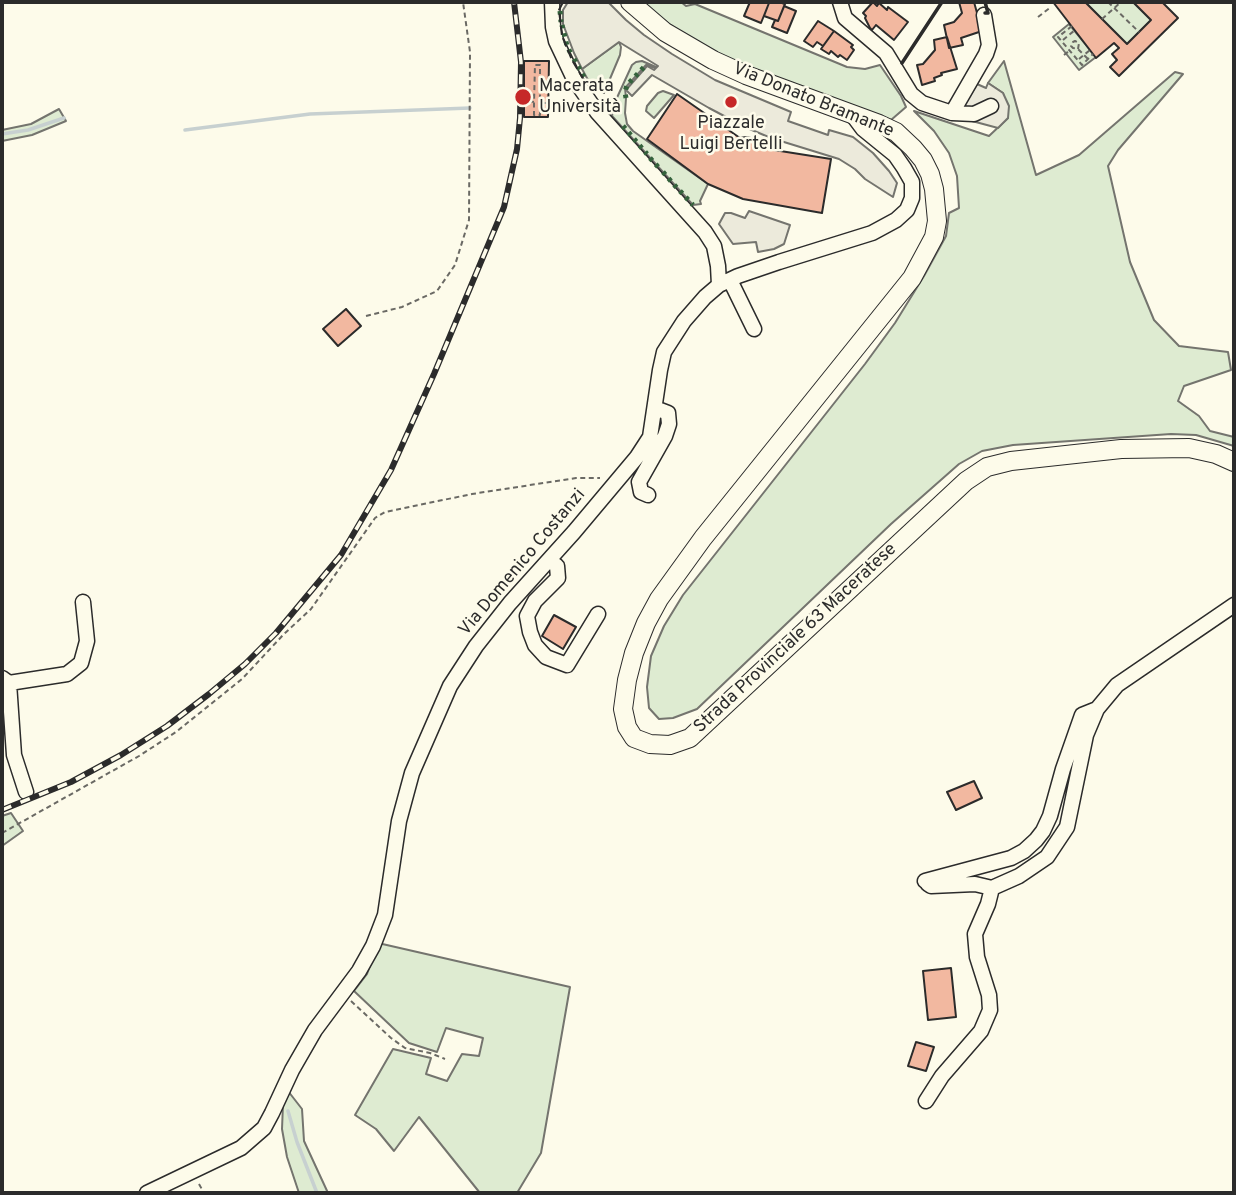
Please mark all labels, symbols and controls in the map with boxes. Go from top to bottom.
street label: Via Donato Bramante [729,59,897,143]
place label: Macerata Università [539,76,621,119]
marker: Macerata Università [513,87,533,107]
marker: Piazzale Luigi Bertelli [723,94,739,110]
place label: Piazzale Luigi Bertelli [679,113,783,156]
street label: Via Domenico Costanzi [455,485,591,641]
street label: Strada Provinciale 63 Maceratese [690,539,902,739]

